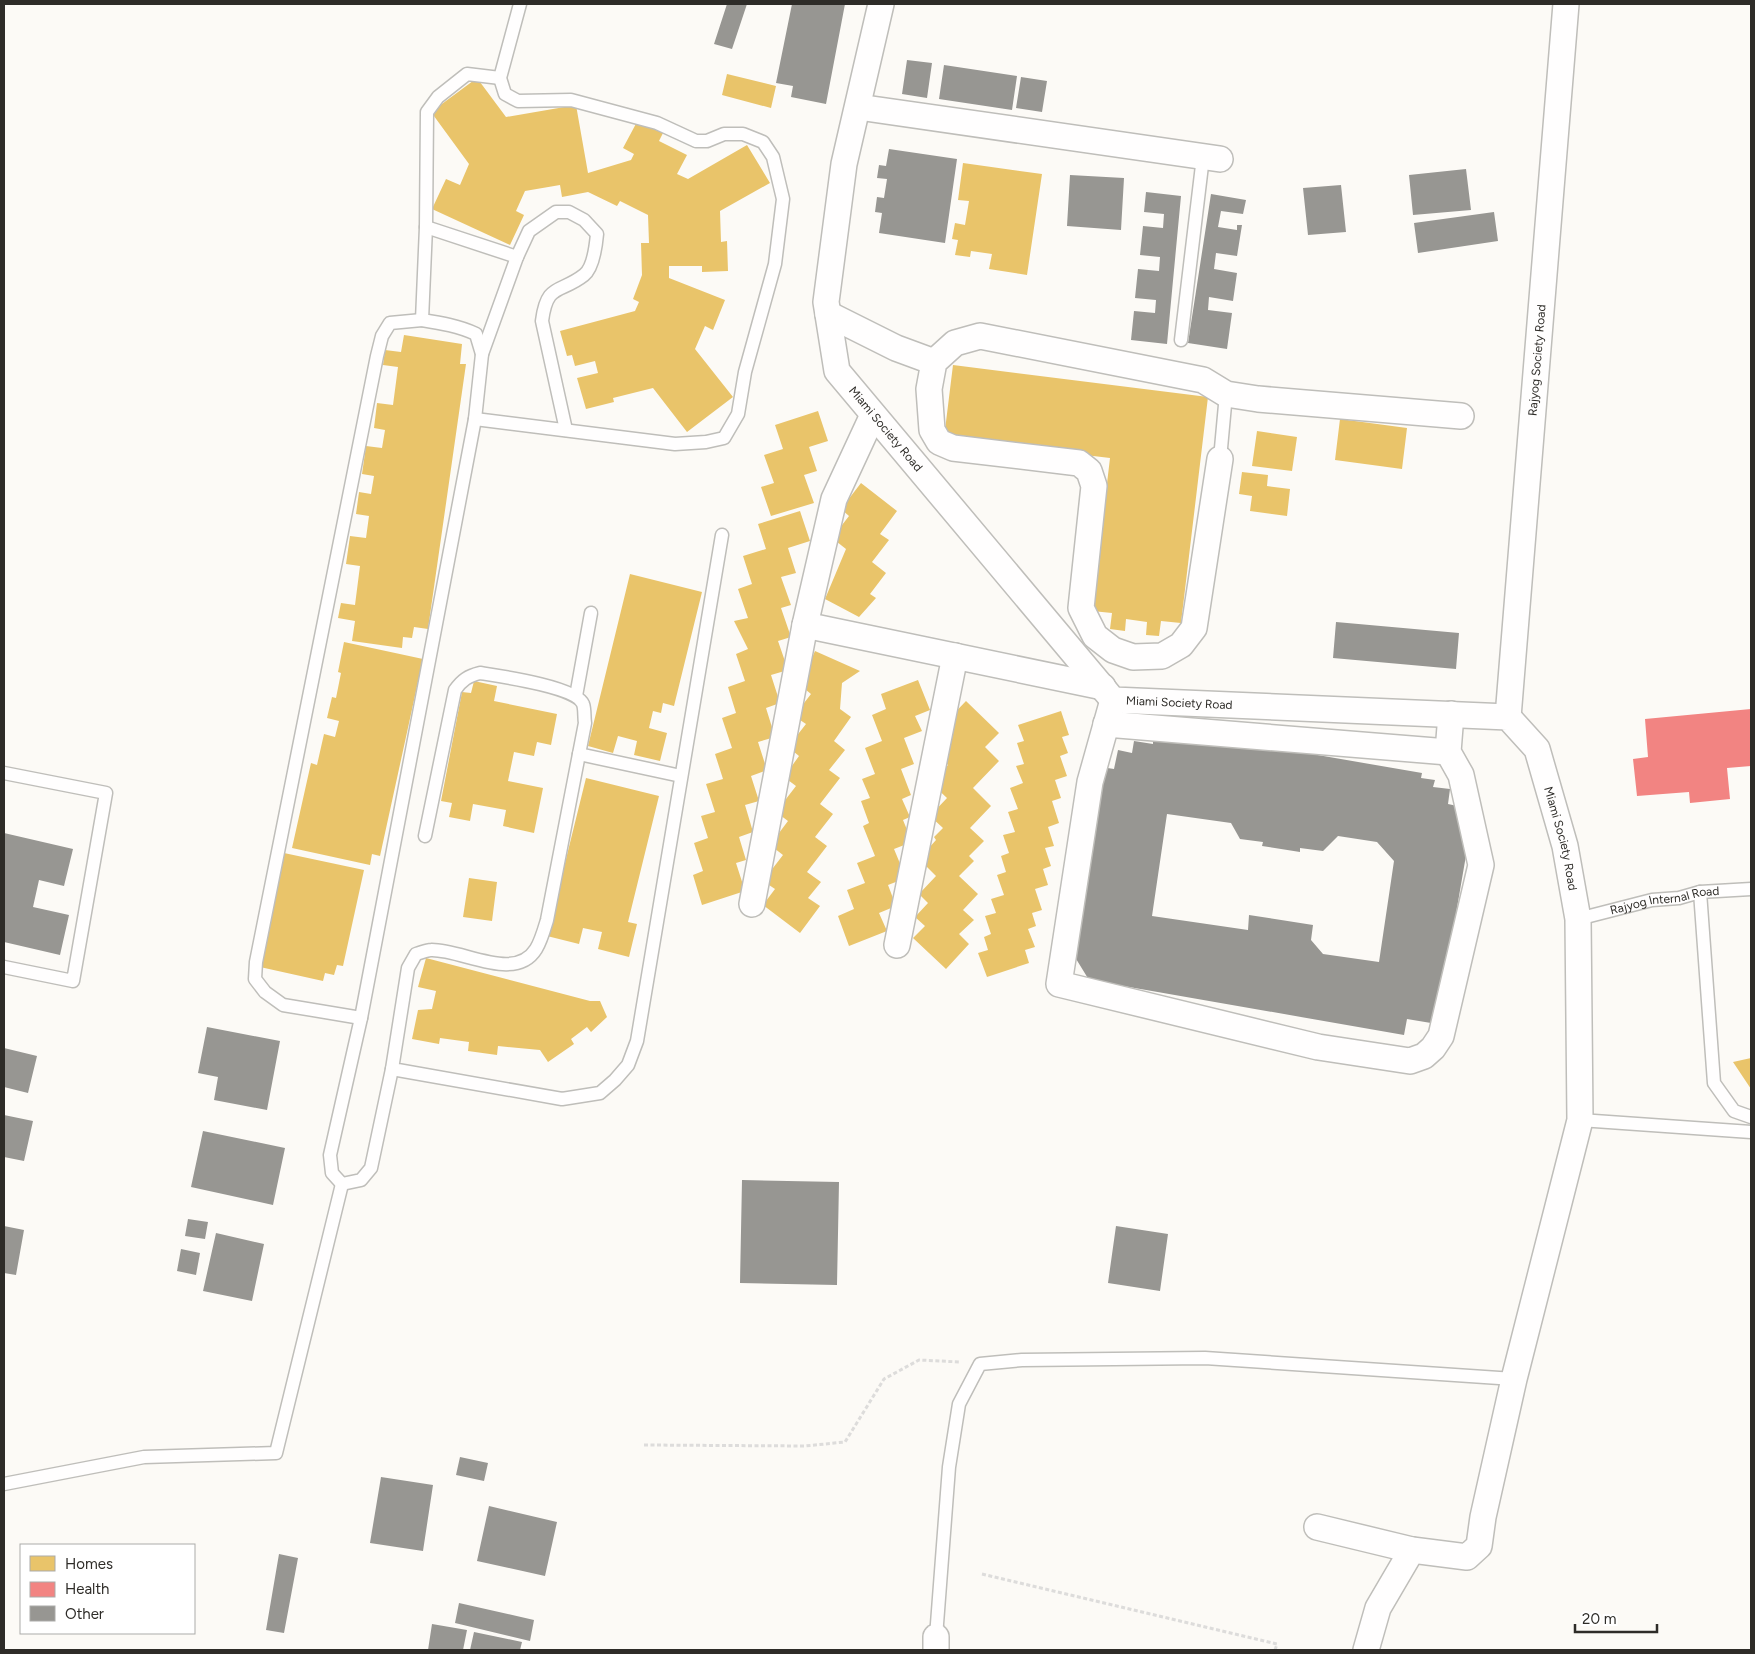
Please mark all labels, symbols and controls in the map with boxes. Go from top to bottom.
street label: Rajyog Society Road [1526,304,1549,416]
street label: Miami Society Road [846,384,925,474]
street label: Miami Society Road [1126,694,1233,712]
street label: Miami Society Road [1541,785,1580,892]
street label: Rajyog Internal Road [1609,884,1720,917]
legend [20,1544,195,1634]
text: Homes [65,1555,113,1573]
text: Health [65,1580,109,1598]
scale bar [1575,1602,1658,1634]
text: Other [65,1605,104,1623]
text: 20 m [1582,1610,1616,1628]

